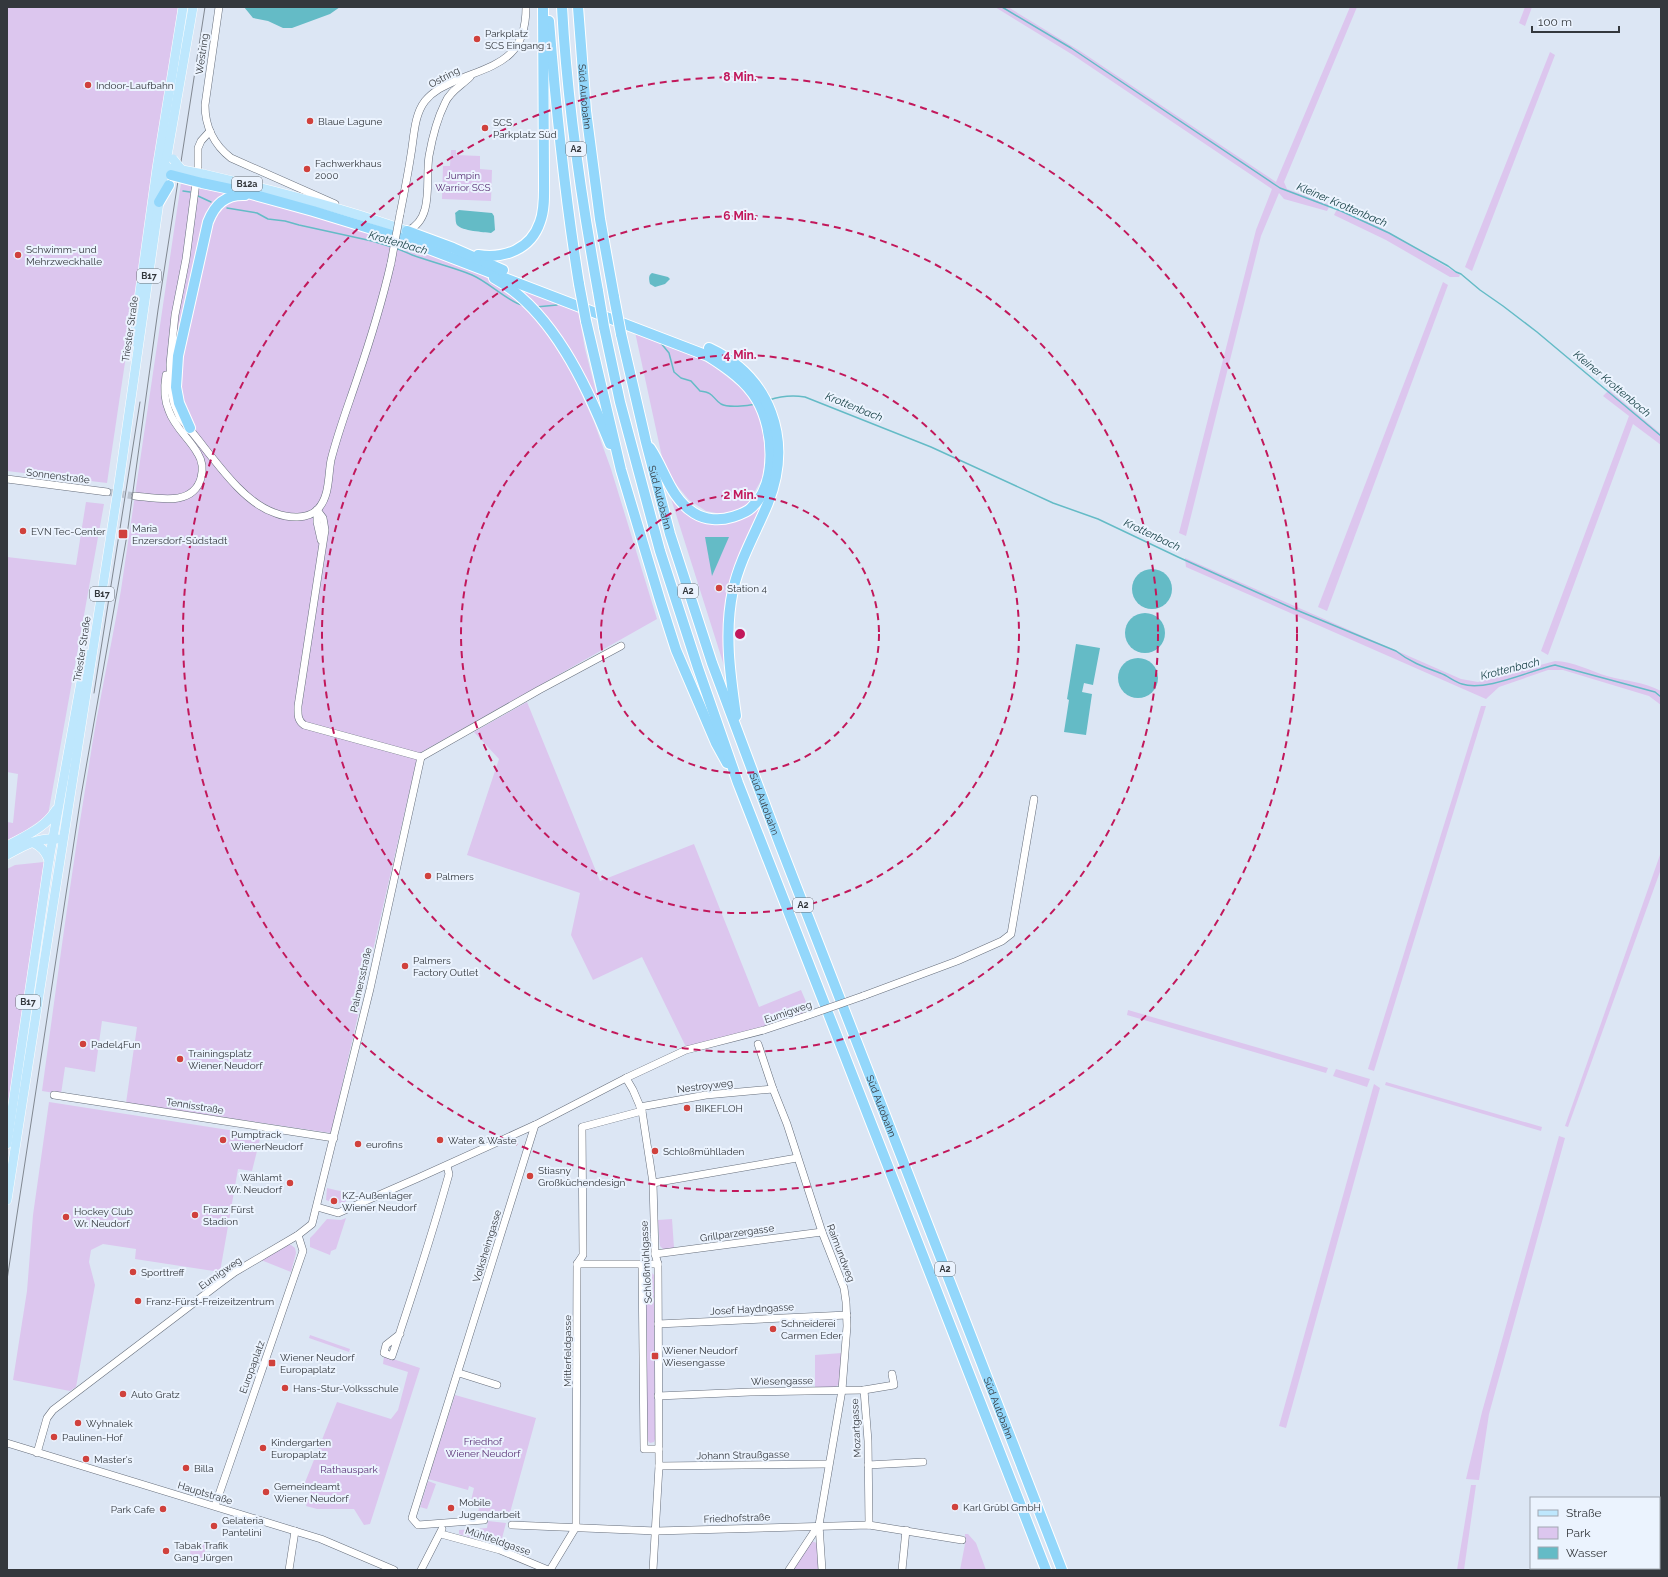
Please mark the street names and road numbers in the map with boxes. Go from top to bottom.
street label: Westring [194,33,210,75]
street label: Ostring [427,64,461,90]
street label: Süd Autobahn [577,64,594,130]
road number: A2 [566,142,586,156]
road number: B12a [232,177,262,191]
road number: B17 [137,269,161,283]
street label: Triester Straße [120,295,140,363]
street label: Süd Autobahn [647,464,674,531]
street label: Sonnenstraße [26,467,90,485]
road number: A2 [678,584,698,598]
road number: B17 [90,587,114,601]
street label: Triester Straße [71,615,93,683]
street label: Süd Autobahn [748,771,781,837]
road number: A2 [793,898,813,912]
street label: Palmersstraße [348,946,374,1014]
road number: B17 [16,995,40,1009]
street label: Eumigweg [763,999,813,1025]
street label: Süd Autobahn [865,1073,899,1139]
street label: Nestroyweg [676,1077,734,1095]
street label: Tennisstraße [165,1096,225,1116]
street label: Volksheimgasse [471,1208,503,1284]
street label: Schloßmühlgasse [638,1220,654,1303]
street label: Grillparzergasse [699,1222,775,1244]
street label: Raimundweg [825,1222,857,1284]
street label: Eumigweg [197,1254,243,1292]
road number: A2 [935,1262,955,1276]
street label: Josef Haydngasse [710,1301,794,1317]
street label: Mitterfeldgasse [562,1315,573,1387]
street label: Europaplatz [237,1339,267,1395]
street label: Wiesengasse [751,1375,813,1387]
street label: Süd Autobahn [982,1375,1016,1441]
street label: Mozartgasse [849,1398,863,1458]
street label: Johann Straußgasse [696,1449,790,1461]
street label: Hauptstraße [176,1479,234,1507]
street label: Friedhofstraße [703,1511,771,1525]
street label: Mühlfeldgasse [464,1525,532,1557]

